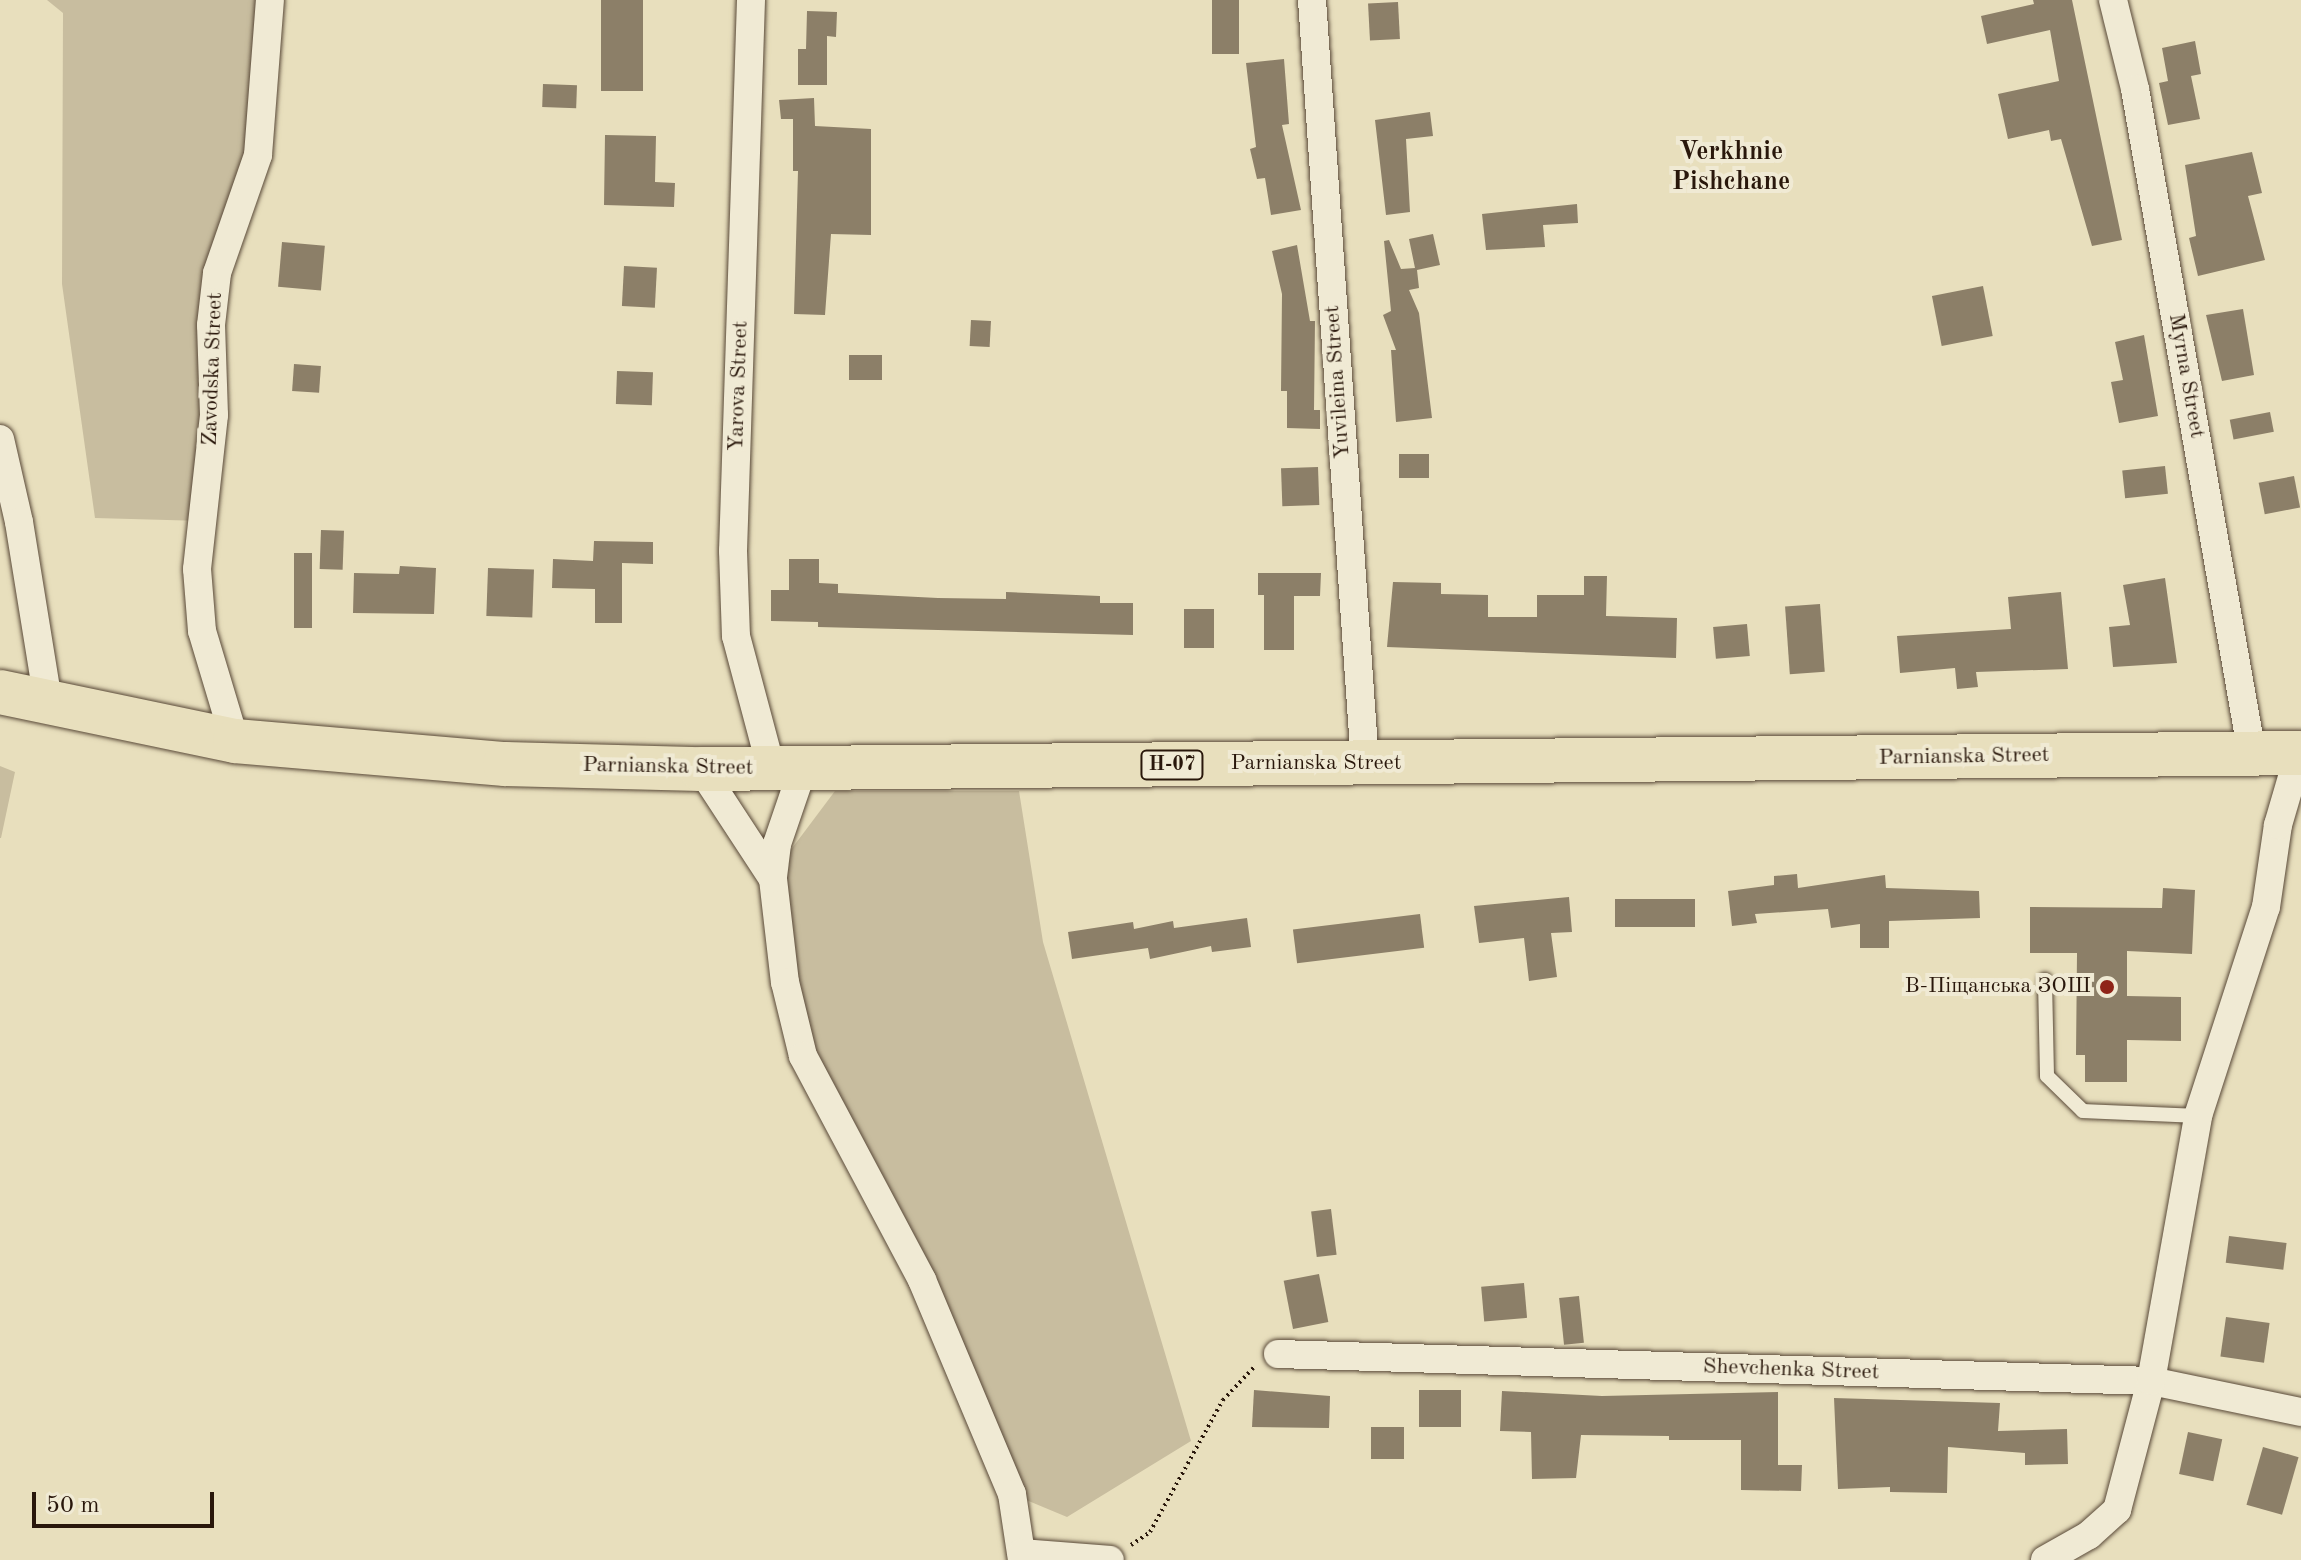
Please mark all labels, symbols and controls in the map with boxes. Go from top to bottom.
district label: Verkhnie Pishchane [1672,137,1790,198]
street label: Zavodska Street [197,292,229,446]
street label: Yuvileina Street [1319,304,1357,460]
street label: Myrna Street [2162,312,2210,440]
street label: Yarova Street [724,320,754,452]
street label: Parnianska Street [1878,742,2050,772]
road number: Н-07 [1140,749,1204,781]
street label: Parnianska Street [1231,751,1401,777]
street label: Parnianska Street [582,752,754,782]
place label: В-Піщанська ЗОШ [1905,974,2091,1000]
marker: В-Піщанська ЗОШ [2098,978,2116,996]
street label: Shevchenka Street [1702,1354,1880,1386]
scale bar [36,1476,218,1526]
text: 50 m [46,1494,100,1518]

